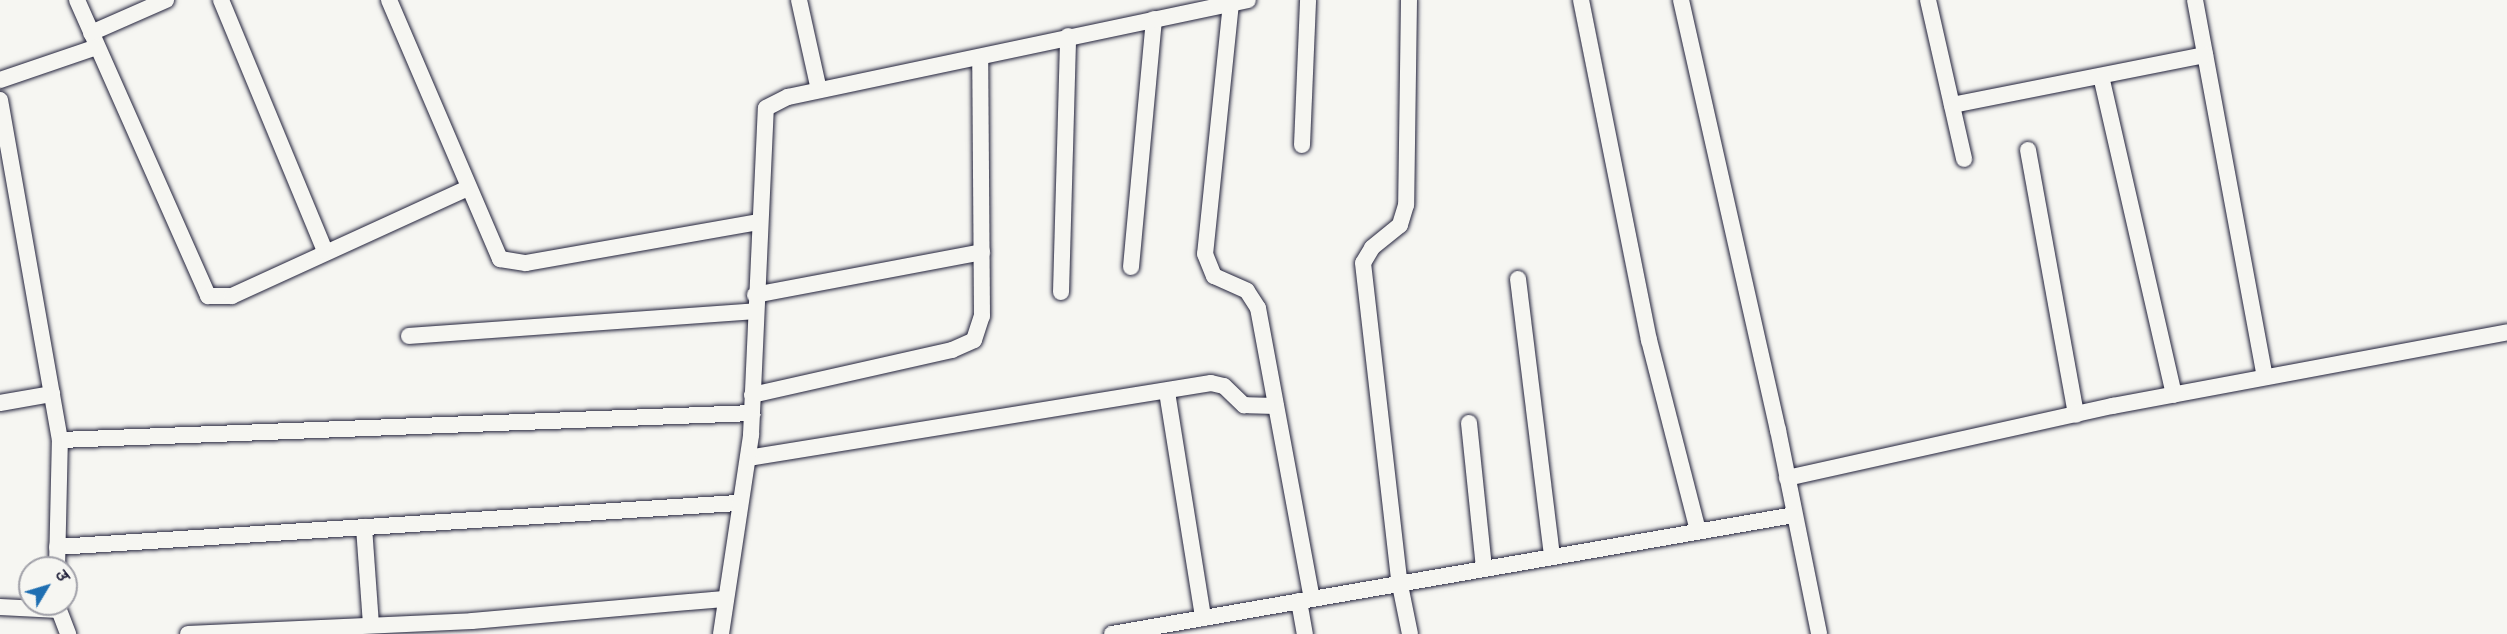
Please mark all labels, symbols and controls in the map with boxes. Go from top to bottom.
north arrow [18,556,78,616]
text: उ [48,564,74,587]

